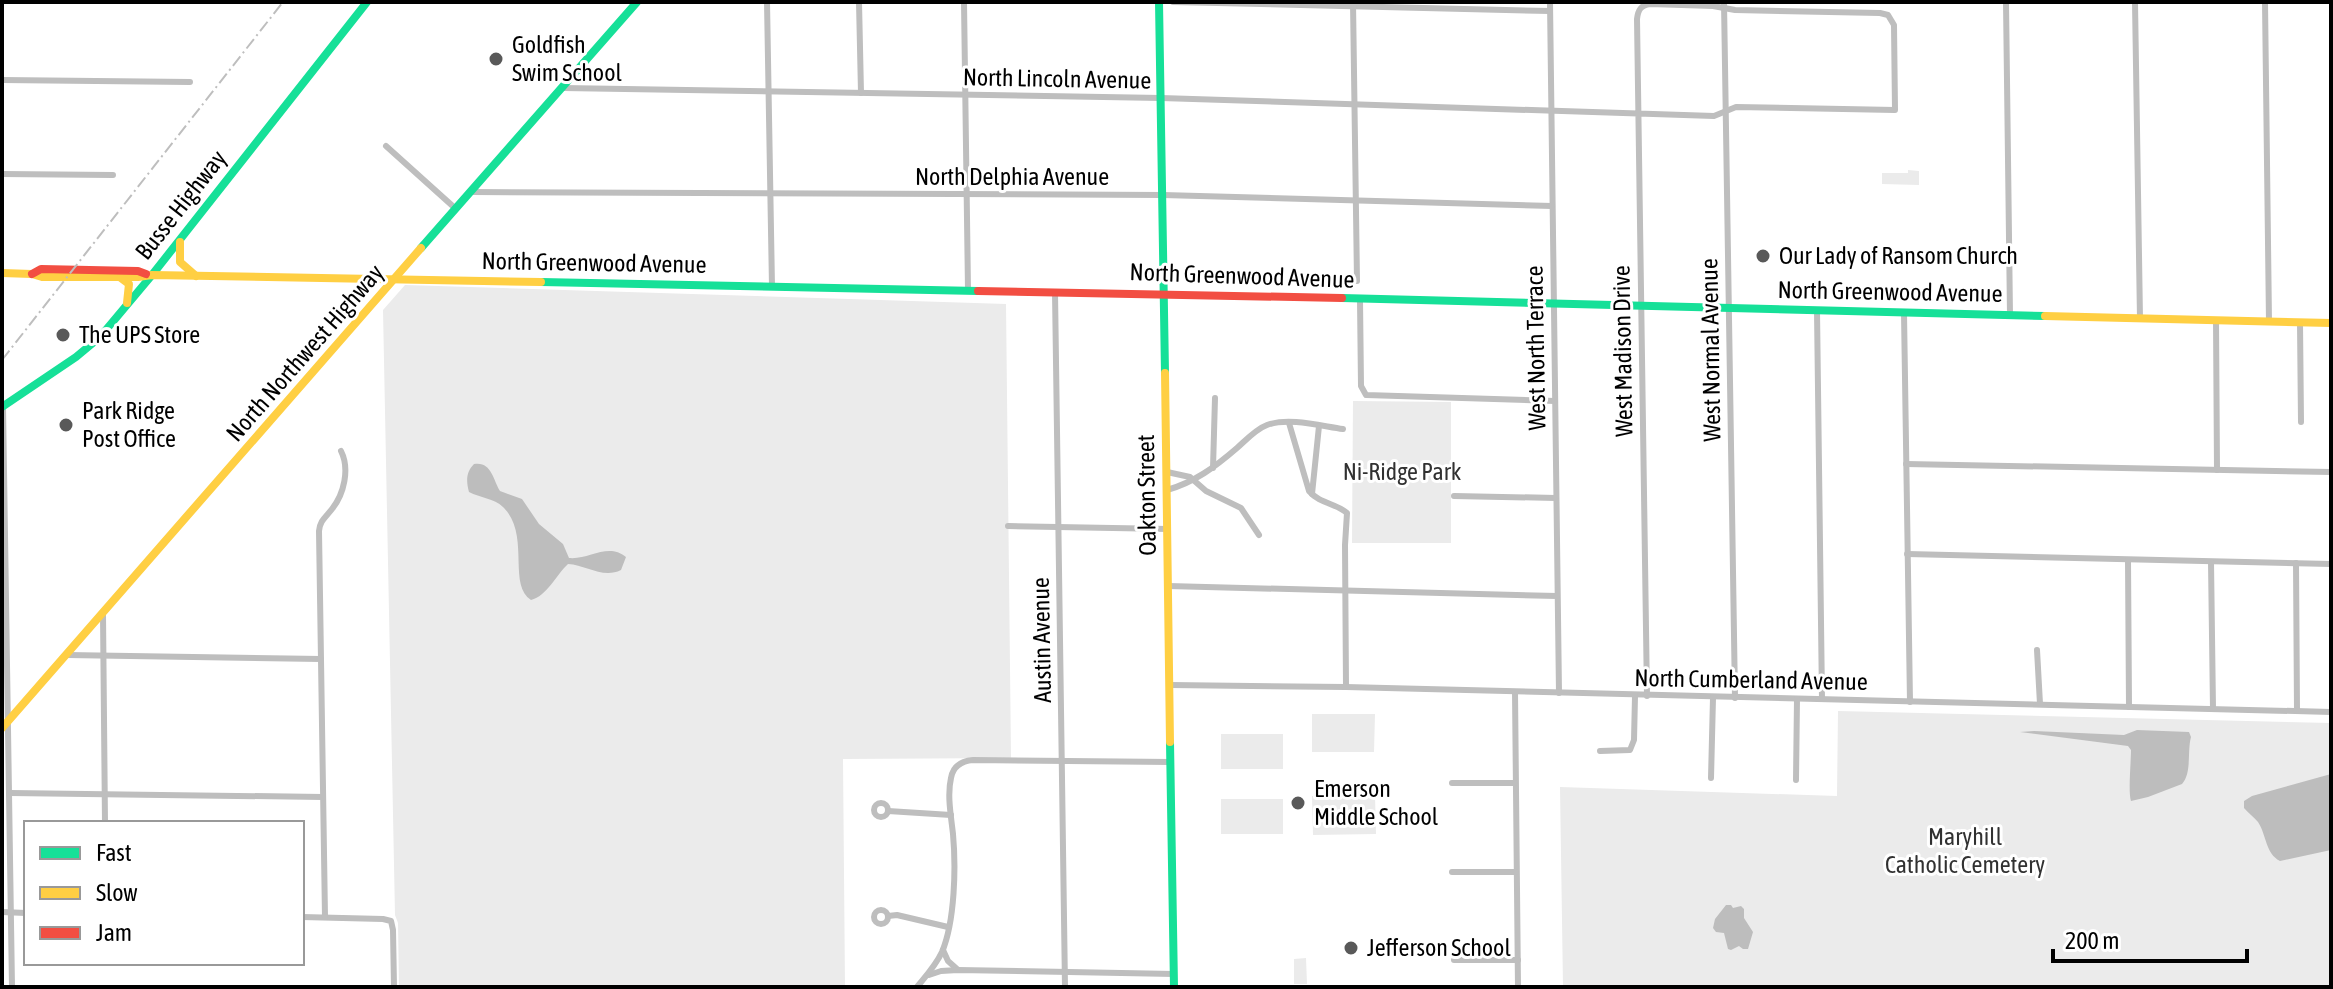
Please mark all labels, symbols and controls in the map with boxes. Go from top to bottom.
place label: Goldfish Swim School [512,31,622,86]
marker: Goldfish Swim School [487,50,505,68]
street label: North Lincoln Avenue [963,63,1151,94]
street label: Busse Highway [130,145,232,264]
street label: North Delphia Avenue [915,163,1109,190]
place label: Our Lady of Ransom Church [1779,242,2018,269]
street label: North Greenwood Avenue [481,247,707,278]
marker: Our Lady of Ransom Church [1754,247,1772,265]
street label: North Greenwood Avenue [1129,258,1355,293]
street label: West Normal Avenue [1695,258,1726,442]
street label: North Northwest Highway [221,259,389,446]
street label: West North Terrace [1521,265,1550,431]
street label: West Madison Drive [1608,265,1637,437]
street label: North Greenwood Avenue [1777,276,2003,307]
place label: The UPS Store [79,321,200,348]
marker: The UPS Store [54,326,72,344]
place label: Park Ridge Post Office [82,397,176,452]
marker: Park Ridge Post Office [57,416,75,434]
street label: Oakton Street [1132,434,1161,556]
park label: Ni-Ridge Park [1343,458,1462,485]
street label: Austin Avenue [1027,577,1056,703]
street label: North Cumberland Avenue [1634,664,1868,695]
place label: Emerson Middle School [1314,775,1439,830]
marker: Emerson Middle School [1289,794,1307,812]
legend [24,821,304,965]
park label: Maryhill Catholic Cemetery [1885,823,2045,878]
text: Fast [96,839,132,866]
text: Slow [96,879,138,906]
scale bar [2053,913,2247,963]
text: Jam [96,919,132,946]
text: 200 m [2065,927,2119,954]
place label: Jefferson School [1367,934,1511,961]
marker: Jefferson School [1342,939,1360,957]

